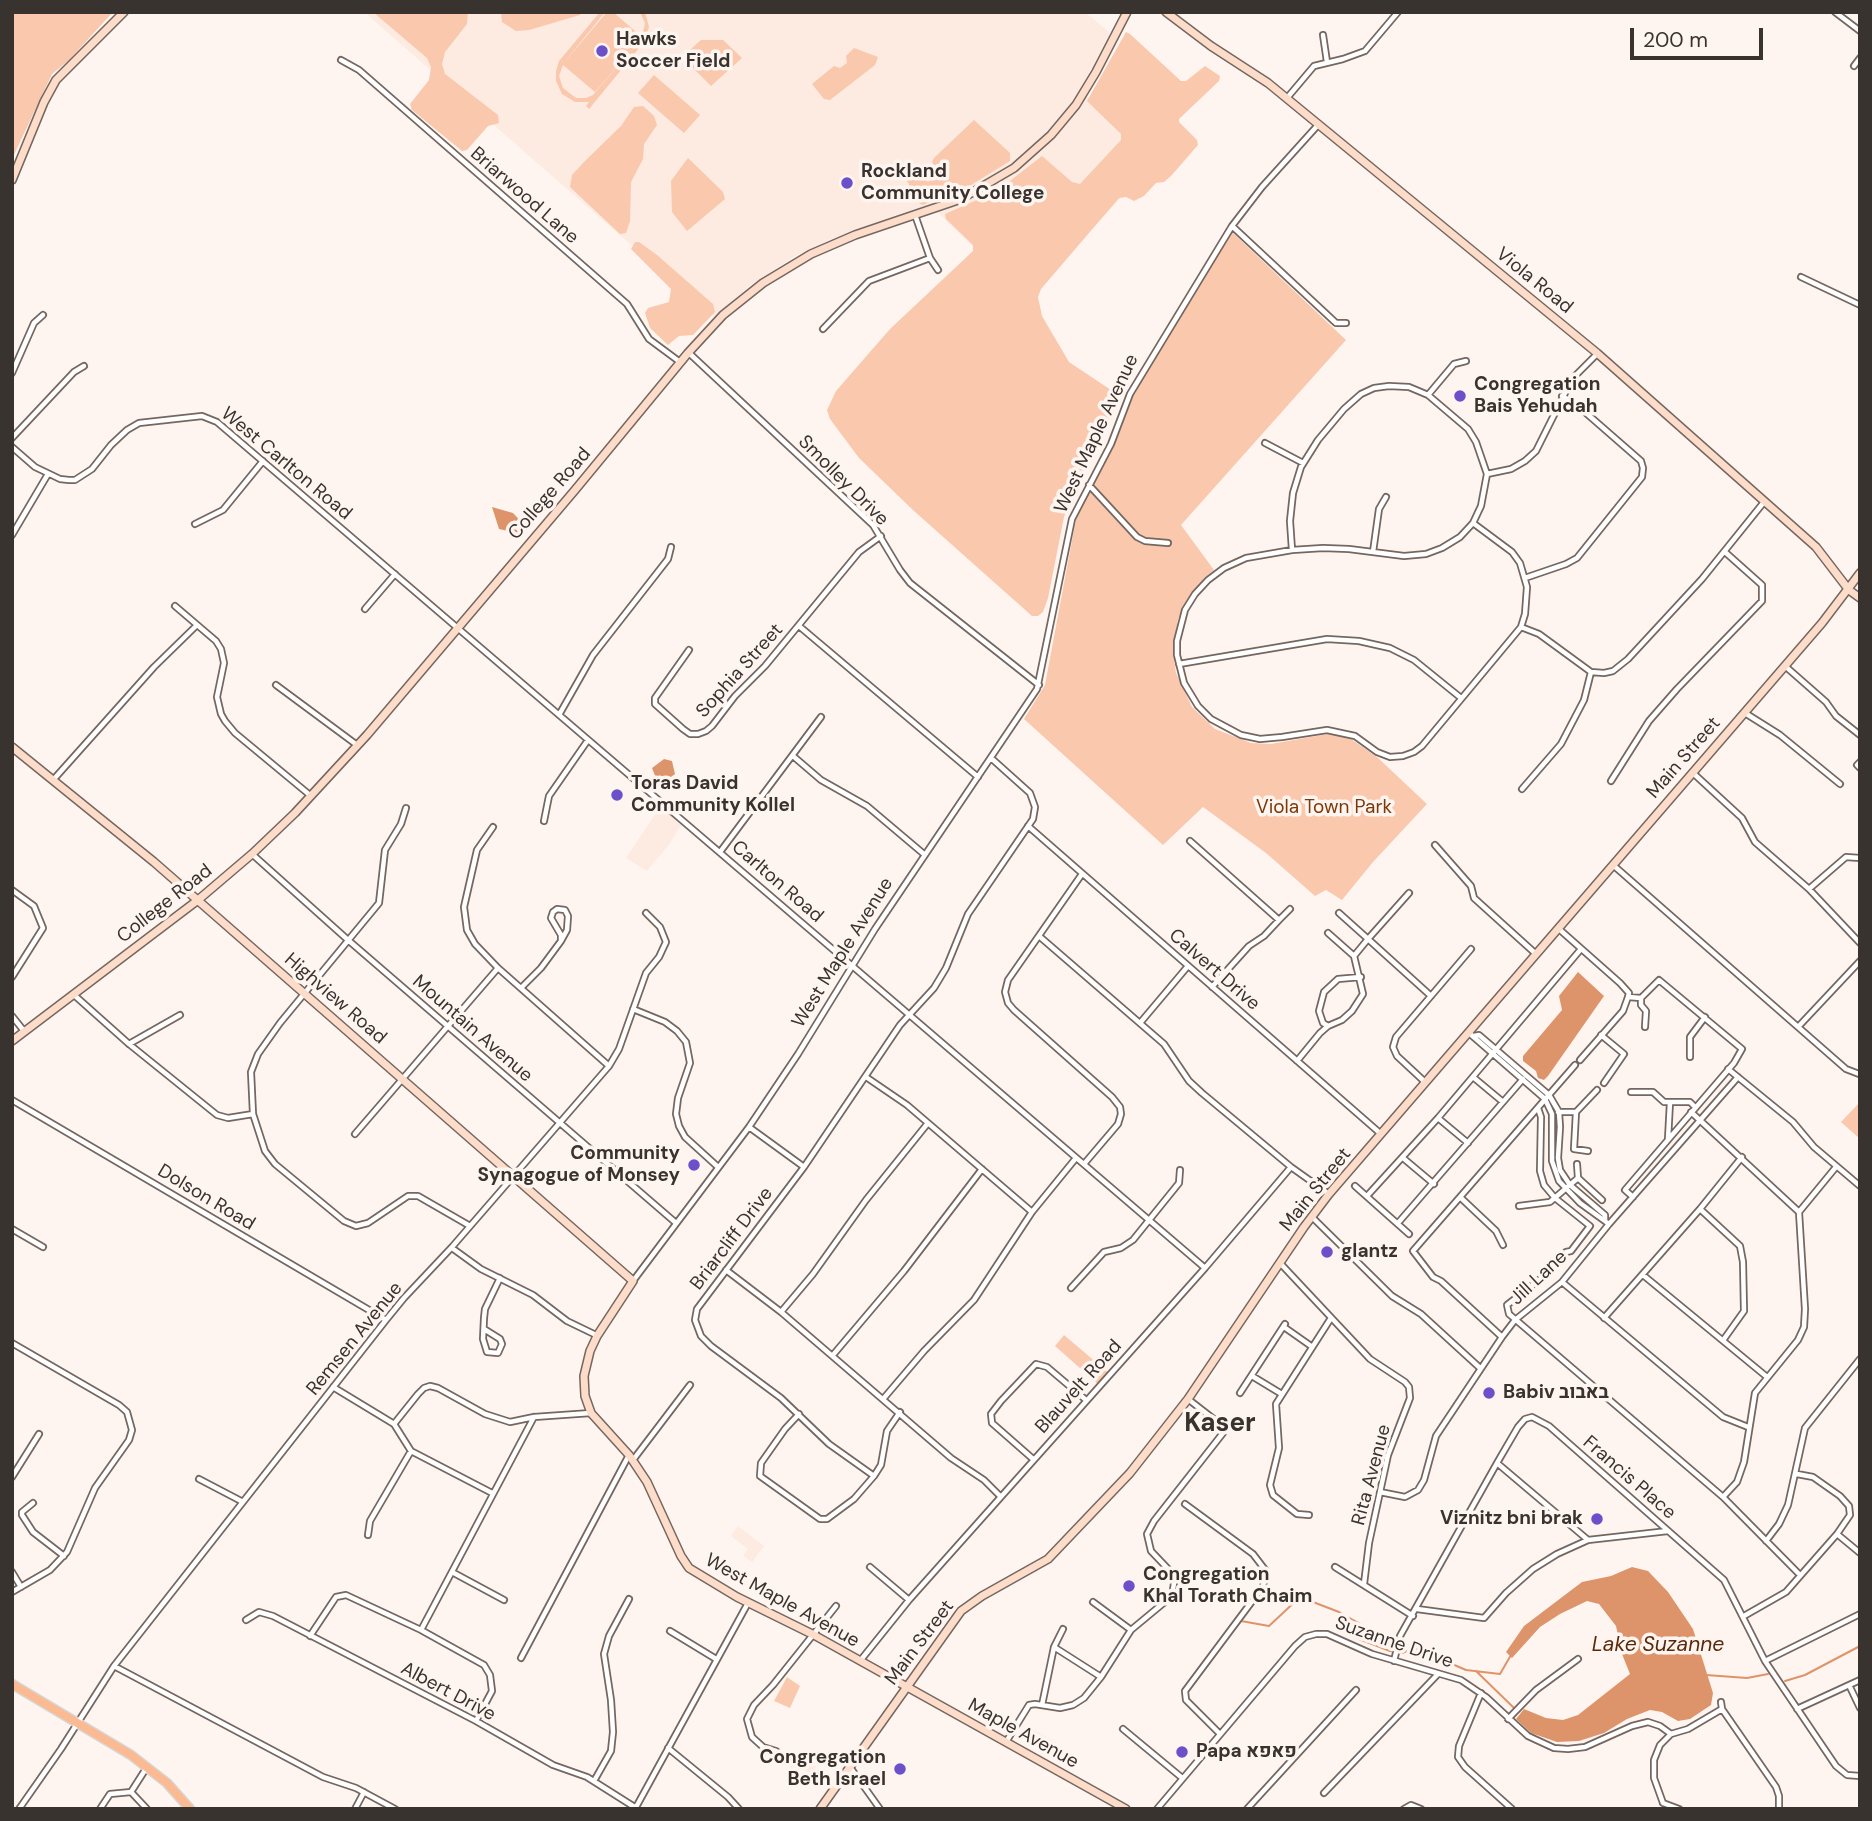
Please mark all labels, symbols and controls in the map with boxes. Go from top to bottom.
scale bar [1634,14,1767,58]
text: 200 m [1643,26,1708,54]
place label: Hawks Soccer Field [616,29,731,73]
marker: Hawks Soccer Field [594,43,610,59]
street label: Briarwood Lane [465,143,583,249]
place label: Rockland Community College [861,161,1045,205]
marker: Rockland Community College [839,175,855,191]
street label: Viola Road [1491,243,1577,319]
street label: West Maple Avenue [1050,351,1144,517]
place label: Congregation Bais Yehudah [1474,374,1601,418]
marker: Congregation Bais Yehudah [1452,388,1468,404]
street label: West Carlton Road [216,403,356,525]
street label: Smolley Drive [793,431,893,531]
street label: College Road [504,443,596,545]
street label: Sophia Street [692,619,788,723]
street label: Main Street [1642,713,1726,803]
place label: Toras David Community Kollel [631,773,795,817]
marker: Toras David Community Kollel [609,787,625,803]
park label: Viola Town Park [1256,797,1392,819]
street label: Carlton Road [727,836,827,928]
street label: College Road [113,860,217,948]
street label: West Maple Avenue [788,874,898,1032]
street label: Calvert Drive [1164,924,1264,1016]
street label: Highview Road [279,949,391,1049]
street label: Mountain Avenue [407,971,537,1087]
place label: Community Synagogue of Monsey [478,1143,680,1187]
street label: Main Street [1275,1144,1357,1236]
marker: Community Synagogue of Monsey [686,1157,702,1173]
street label: Dolson Road [153,1160,259,1236]
street label: Briarcliff Drive [686,1183,778,1295]
place label: glantz [1341,1241,1398,1263]
marker: glantz [1319,1244,1335,1260]
street label: Jill Lane [1506,1246,1572,1310]
street label: Remsen Avenue [302,1278,408,1400]
street label: Blauvelt Road [1031,1335,1127,1439]
place label: Babiv באבוב [1503,1382,1609,1404]
marker: Babiv באבוב [1481,1385,1497,1401]
district label: Kaser [1184,1408,1256,1440]
street label: Rita Avenue [1348,1422,1396,1528]
street label: Francis Place [1578,1431,1680,1525]
place label: Viznitz bni brak [1440,1508,1583,1530]
marker: Viznitz bni brak [1589,1511,1605,1527]
street label: West Maple Avenue [701,1549,863,1653]
place label: Congregation Khal Torath Chaim [1143,1564,1312,1608]
marker: Congregation Khal Torath Chaim [1121,1578,1137,1594]
street label: Main Street [881,1596,959,1690]
street label: Suzanne Drive [1332,1612,1456,1674]
water label: Lake Suzanne [1592,1632,1724,1658]
street label: Albert Drive [397,1658,499,1726]
street label: Maple Avenue [964,1694,1082,1774]
place label: Papa פאפא [1196,1741,1297,1763]
marker: Papa פאפא [1174,1744,1190,1760]
place label: Congregation Beth Israel [759,1747,886,1791]
marker: Congregation Beth Israel [892,1761,908,1777]

